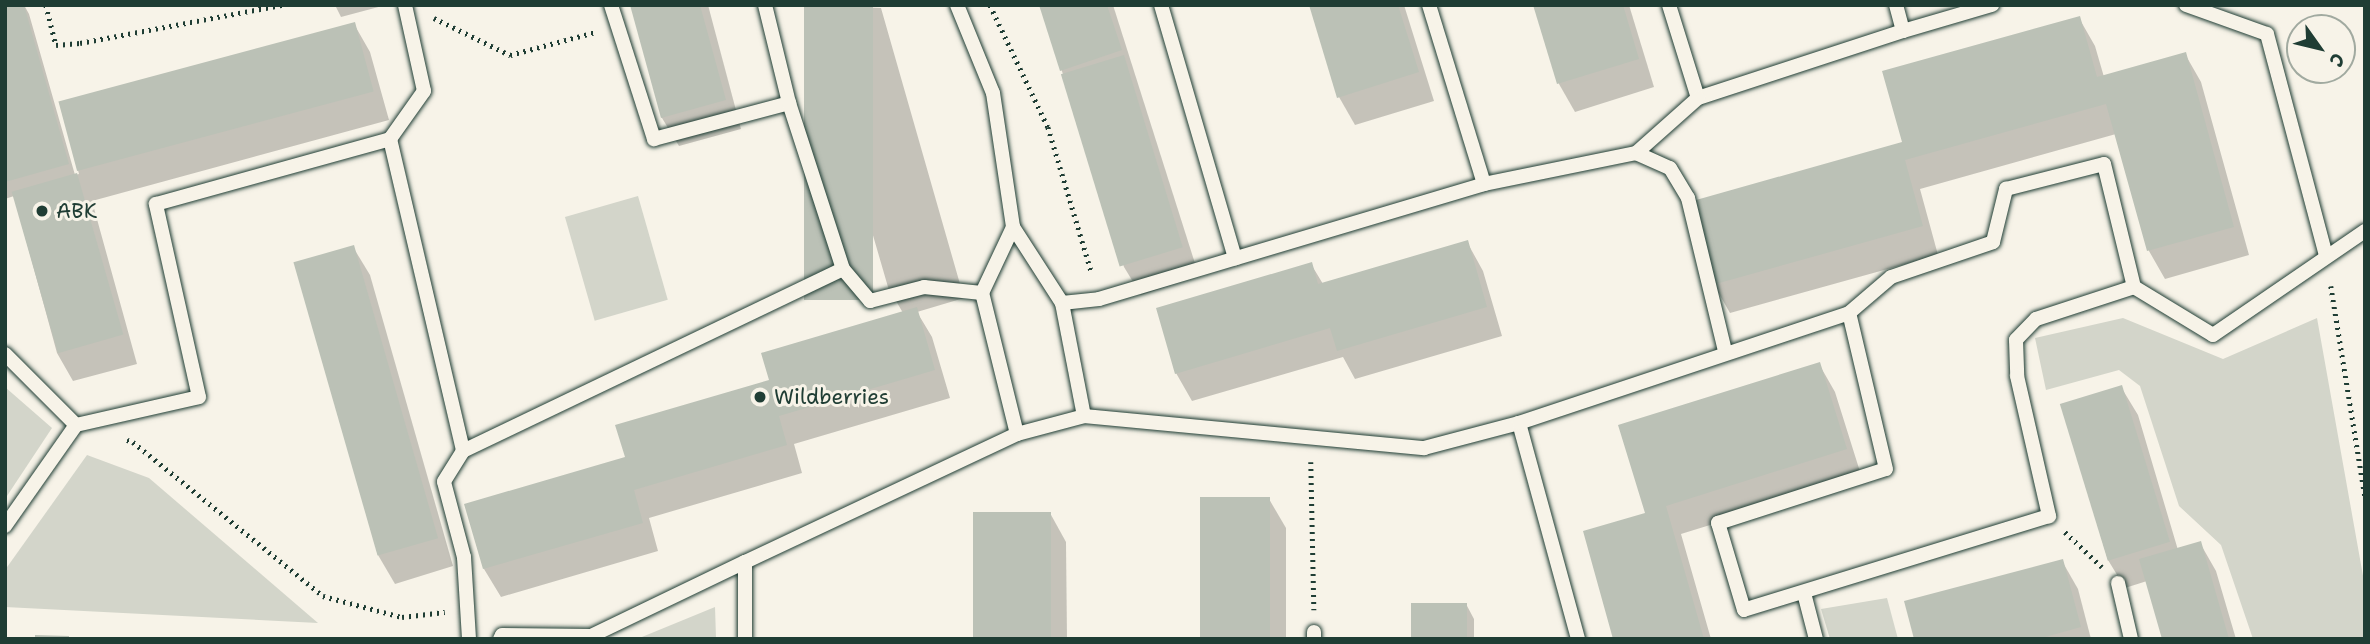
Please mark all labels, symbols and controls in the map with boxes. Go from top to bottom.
north arrow [2286,14,2356,84]
text: С [2324,48,2351,72]
place label: АВК [56,198,97,224]
marker: АВК [34,203,50,219]
place label: Wildberries [774,384,889,410]
marker: Wildberries [752,389,768,405]

